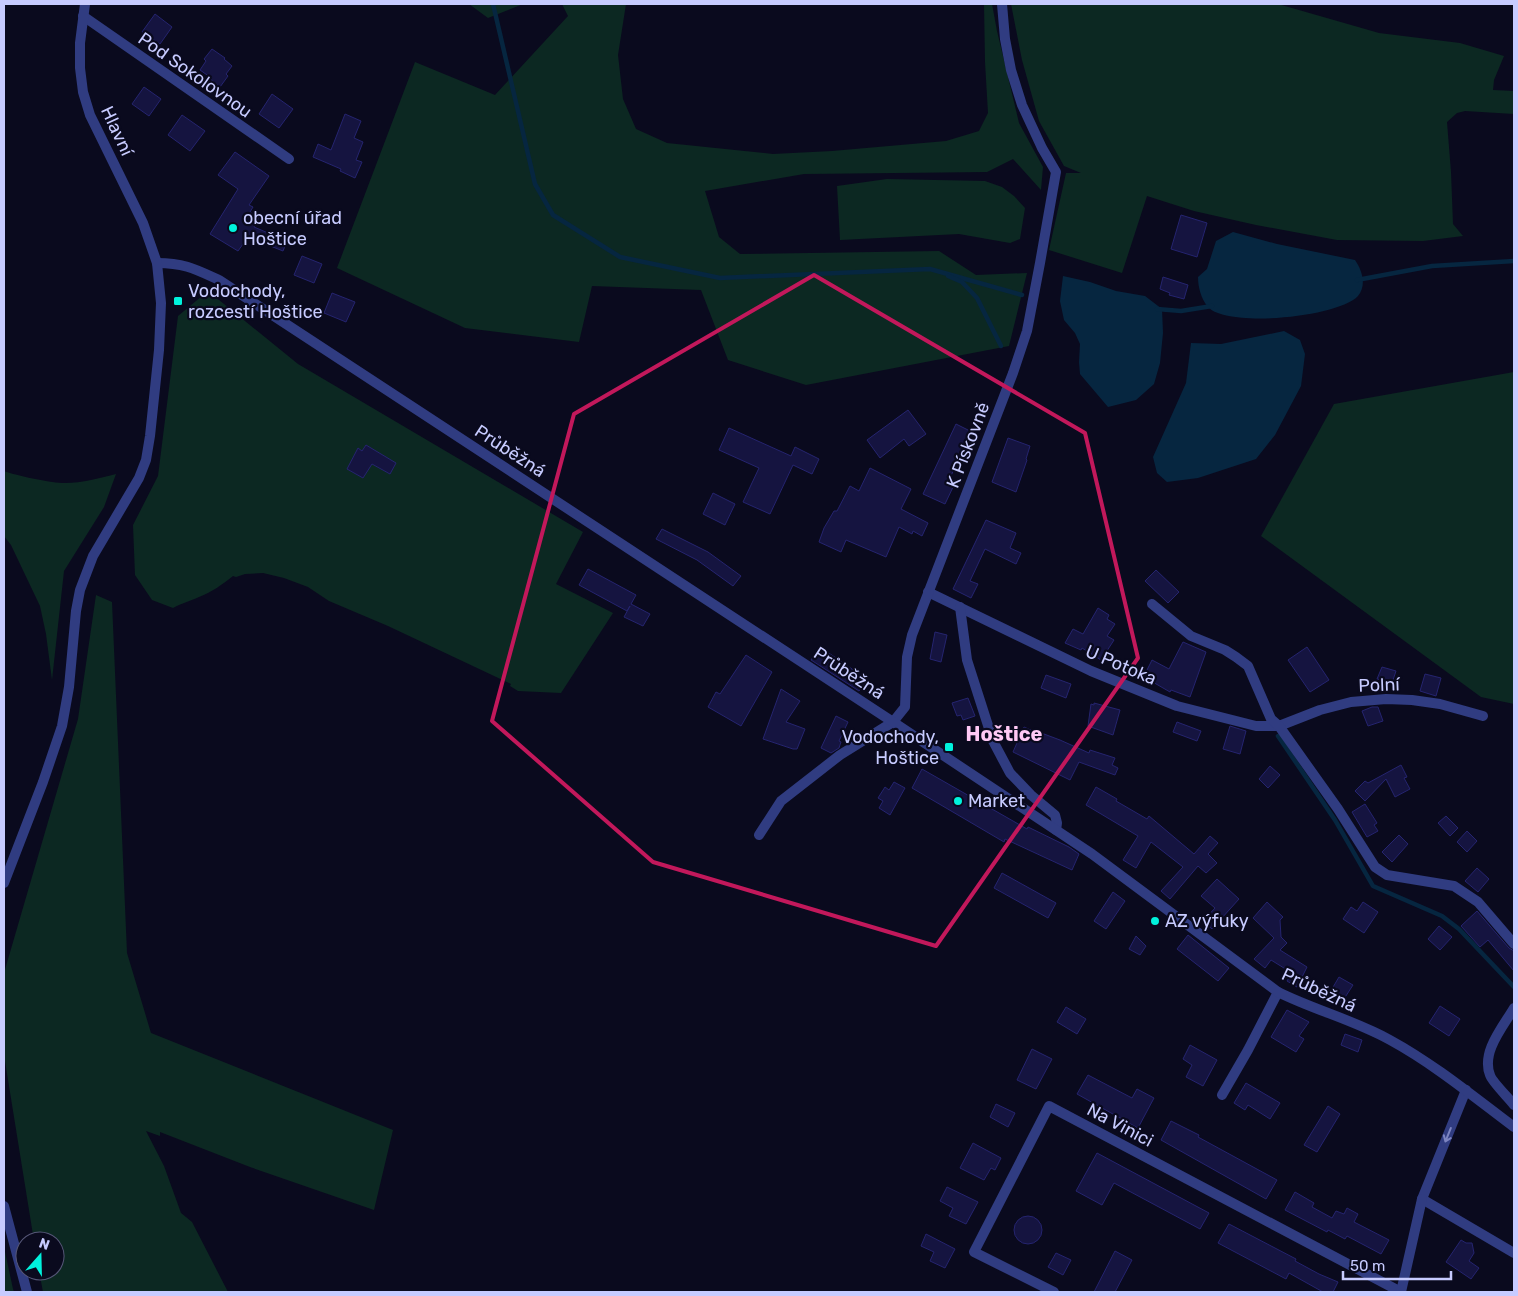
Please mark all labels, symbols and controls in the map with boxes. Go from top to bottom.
street label: Pod Sokolovnou [134,28,256,122]
street label: Hlavní [96,103,139,161]
place label: obecní úřad Hoštice [243,207,342,250]
marker: obecní úřad Hoštice [227,222,239,234]
place label: Vodochody, rozcestí Hoštice [188,280,323,323]
marker: Vodochody, rozcestí Hoštice [172,295,184,307]
street label: K Pískovně [942,399,994,491]
street label: Průběžná [470,420,550,482]
street label: U Potoka [1082,640,1160,690]
street label: Průběžná [809,642,889,704]
street label: Polní [1358,673,1402,697]
district label: Hoštice [966,722,1043,746]
place label: Vodochody, Hoštice [841,726,939,769]
marker: Vodochody, Hoštice [943,741,955,753]
place label: Market [968,790,1025,812]
marker: Market [952,795,964,807]
place label: AZ výfuky [1165,910,1249,932]
marker: AZ výfuky [1149,915,1161,927]
street label: Průběžná [1278,963,1360,1017]
street label: Na Vinici [1083,1098,1157,1152]
one-way arrow [1442,1128,1451,1143]
north arrow [15,1231,65,1281]
text: N [37,1235,52,1254]
scale bar [1343,1248,1450,1280]
text: 50 m [1350,1257,1385,1275]

